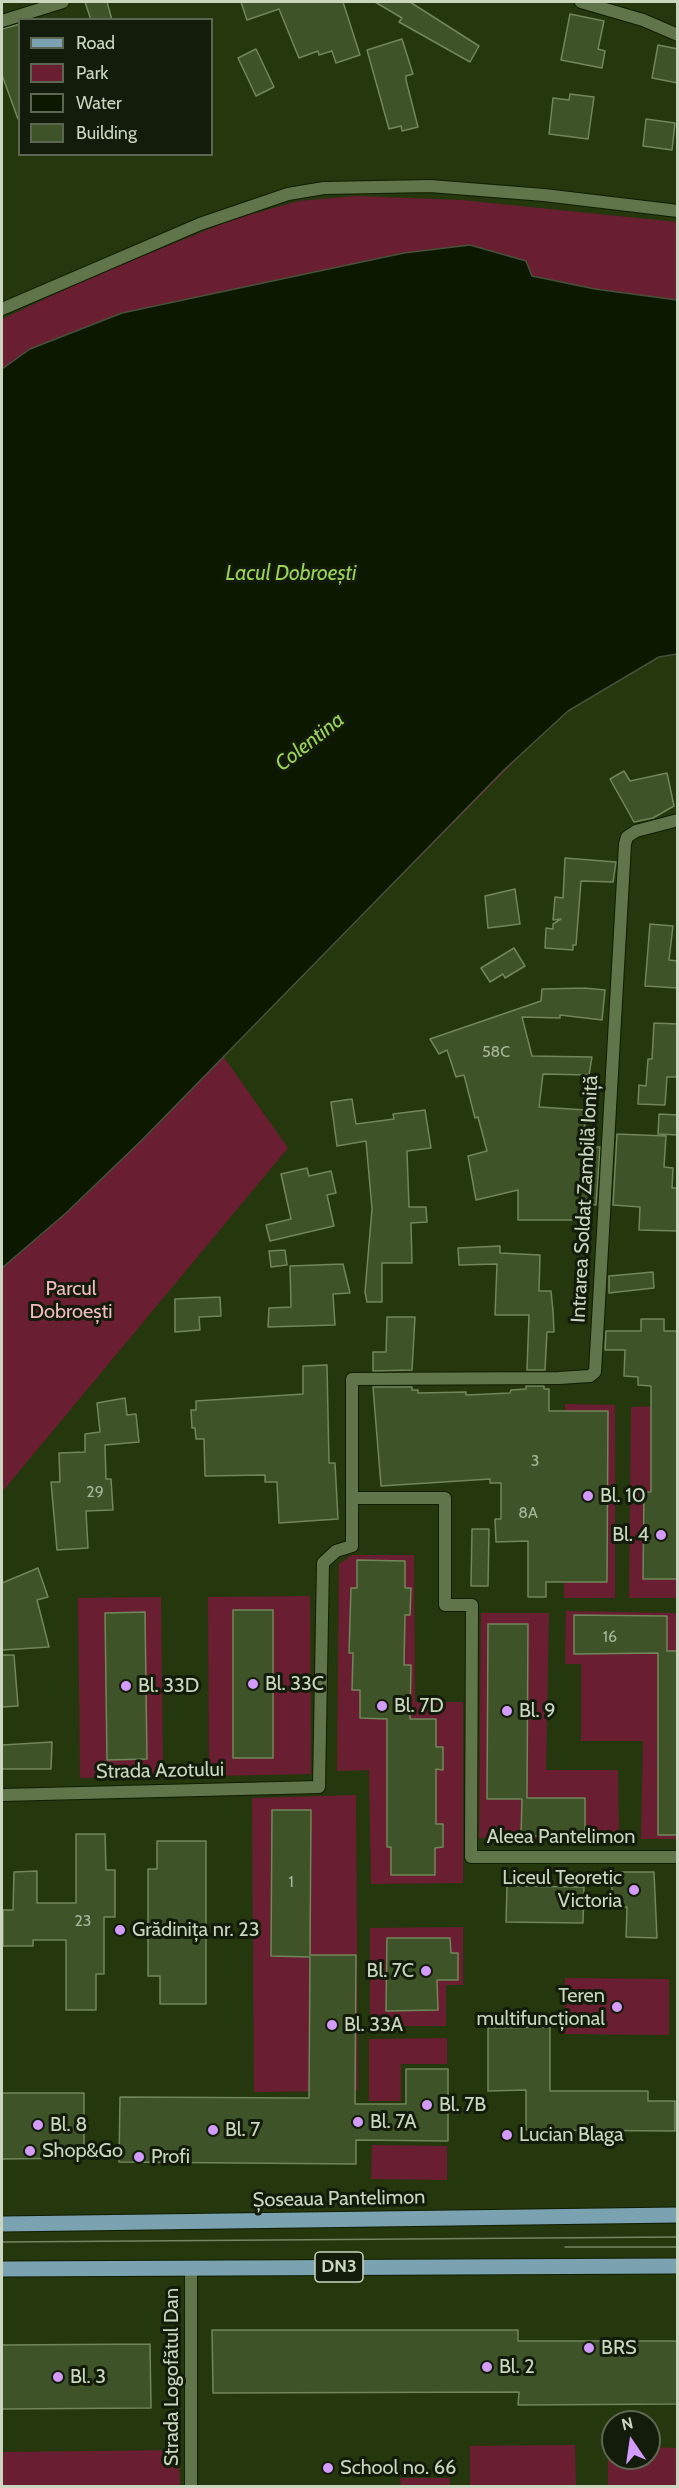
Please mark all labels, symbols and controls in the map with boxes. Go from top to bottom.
legend [18,18,213,156]
text: Road [76,32,115,54]
text: Park [76,62,108,84]
text: Water [76,92,122,114]
text: Building [76,122,137,144]
water label: Lacul Dobroești [226,561,356,587]
water label: Colentina [271,707,349,777]
house number: 58C [482,1042,510,1062]
street label: Intrarea Soldat Zambilă Ioniță [567,1075,603,1323]
park label: Parcul Dobroești [29,1277,113,1324]
house number: 3 [531,1451,539,1471]
house number: 29 [86,1482,104,1502]
place label: Bl. 10 [600,1484,646,1508]
marker: Bl. 10 [581,1489,595,1503]
house number: 8A [518,1503,538,1523]
place label: Bl. 4 [612,1523,649,1547]
marker: Bl. 4 [654,1528,668,1542]
house number: 16 [603,1627,617,1647]
place label: Bl. 33C [265,1672,324,1696]
place label: Bl. 33D [138,1674,199,1698]
marker: Bl. 33C [246,1677,260,1691]
marker: Bl. 33D [119,1679,133,1693]
place label: Bl. 7D [394,1694,444,1718]
marker: Bl. 7D [375,1699,389,1713]
place label: Bl. 9 [519,1699,556,1723]
marker: Bl. 9 [500,1704,514,1718]
street label: Strada Azotului [96,1758,224,1784]
street label: Aleea Pantelimon [487,1825,635,1849]
place label: Liceul Teoretic Victoria [502,1866,622,1913]
house number: 1 [288,1872,294,1892]
marker: Liceul Teoretic Victoria [627,1883,641,1897]
house number: 23 [74,1911,92,1931]
place label: Grădinița nr. 23 [132,1918,260,1942]
marker: Grădinița nr. 23 [113,1923,127,1937]
place label: Bl. 7C [367,1959,414,1983]
marker: Bl. 7C [419,1964,433,1978]
place label: Teren multifuncțional [477,1984,605,2031]
marker: Teren multifuncțional [610,2000,624,2014]
place label: Bl. 33A [344,2013,403,2037]
marker: Bl. 33A [325,2018,339,2032]
place label: Bl. 7B [439,2093,486,2117]
marker: Bl. 7B [420,2098,434,2112]
place label: Bl. 7A [370,2110,417,2134]
place label: Bl. 8 [50,2113,87,2137]
marker: Bl. 7A [351,2115,365,2129]
marker: Bl. 8 [31,2118,45,2132]
place label: Bl. 7 [225,2118,260,2142]
marker: Bl. 7 [206,2123,220,2137]
place label: Lucian Blaga [519,2123,624,2147]
marker: Lucian Blaga [500,2128,514,2142]
place label: Shop&Go [42,2139,123,2163]
marker: Shop&Go [23,2144,37,2158]
place label: Profi [151,2145,190,2169]
marker: Profi [132,2150,146,2164]
street label: Șoseaua Pantelimon [252,2185,426,2213]
road number: DN3 [315,2252,363,2282]
street label: Strada Logofătul Dan [160,2288,184,2466]
place label: BRS [601,2336,637,2360]
marker: BRS [582,2341,596,2355]
place label: Bl. 2 [499,2355,535,2379]
marker: Bl. 2 [480,2360,494,2374]
place label: Bl. 3 [70,2365,106,2389]
marker: Bl. 3 [51,2370,65,2384]
north arrow [601,2410,661,2470]
text: N [620,2413,635,2434]
place label: School no. 66 [340,2456,456,2480]
marker: School no. 66 [321,2461,335,2475]

